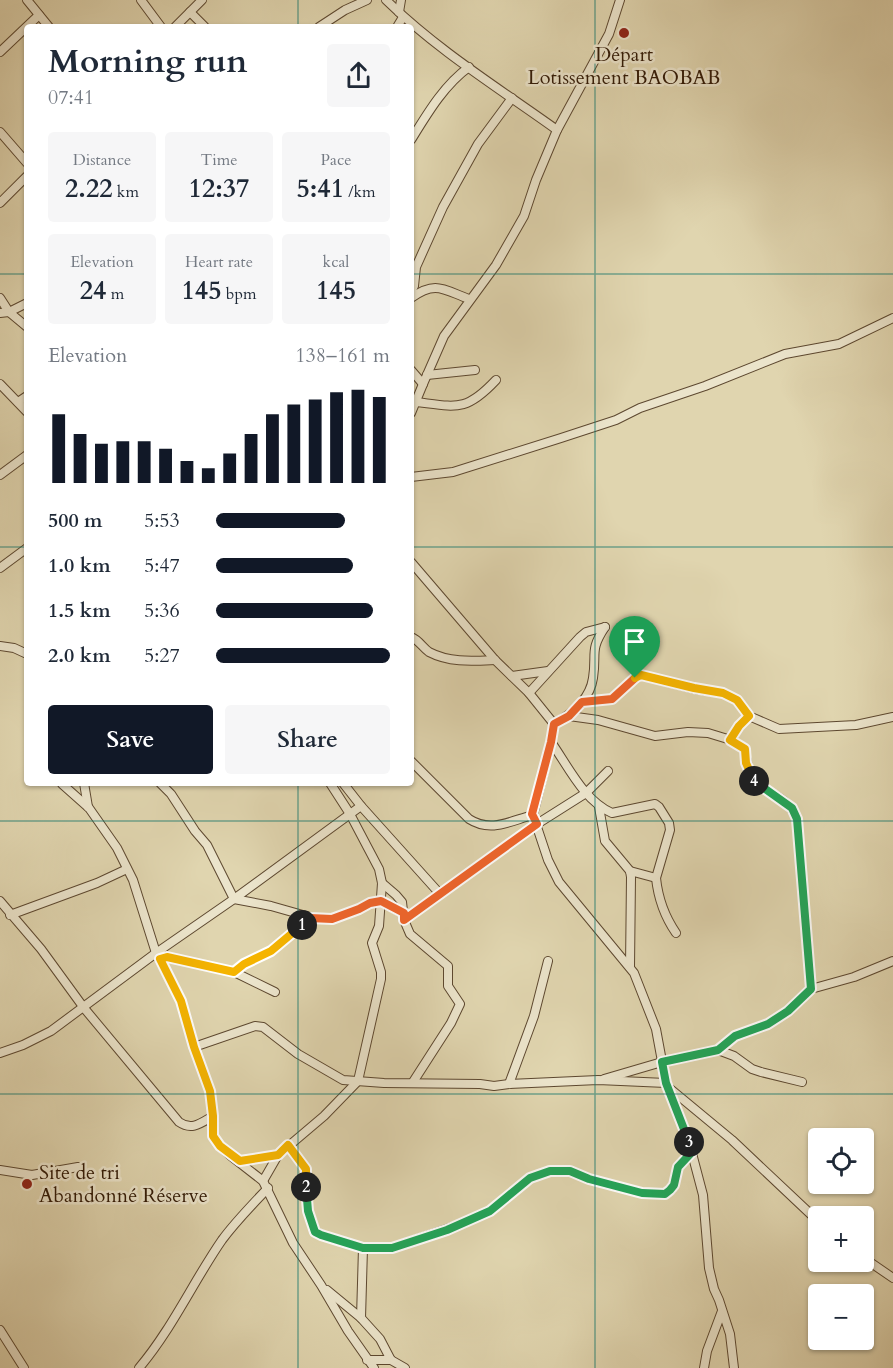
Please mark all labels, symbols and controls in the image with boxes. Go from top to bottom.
marker: Départ Lotissement BAOBAB [617,26,631,40]
text: Morning run [48,39,248,84]
place label: Départ Lotissement BAOBAB [528,41,720,91]
button: share [327,44,390,107]
text: 07:41 [48,84,94,111]
text: Distance [73,149,131,171]
text: Time [200,149,238,171]
text: Pace [321,149,351,171]
text: 2.22 [65,171,113,206]
text: 12:37 [189,171,249,206]
text: 5:41 [296,171,344,206]
text: km [113,181,139,203]
text: /km [344,181,376,203]
text: Elevation [70,251,134,273]
text: Heart rate [185,251,253,273]
text: kcal [323,251,349,273]
text: 24 [80,273,106,308]
text: 145 [182,273,222,308]
text: 145 [316,273,356,308]
text: m [106,283,124,305]
text: bpm [222,283,256,305]
text: Elevation [48,342,127,369]
text: 138–161 m [295,342,390,369]
text: 500 m [48,507,103,534]
text: 5:53 [144,507,180,534]
text: 1.0 km [48,552,111,579]
text: 5:47 [144,552,180,579]
text: 1.5 km [48,597,111,624]
text: 5:36 [144,597,180,624]
pin [609,616,660,678]
icon: arrive [618,625,651,658]
text: 2.0 km [48,642,111,669]
text: 5:27 [144,642,180,669]
button: Save [48,705,213,774]
button: Share [225,705,390,774]
pin: 4 [739,766,769,796]
text: 4 [750,770,758,792]
pin: 1 [287,910,317,940]
text: 1 [298,914,306,936]
pin: 3 [674,1127,704,1157]
map controls [808,1128,874,1350]
button: locate [808,1128,874,1194]
text: 3 [685,1131,693,1153]
place label: Site de tri Abandonné Réserve [39,1159,208,1209]
pin: 2 [291,1172,321,1202]
text: 2 [302,1176,310,1198]
marker: Site de tri Abandonné Réserve [20,1177,34,1191]
button: + [808,1206,874,1272]
button: − [808,1284,874,1350]

